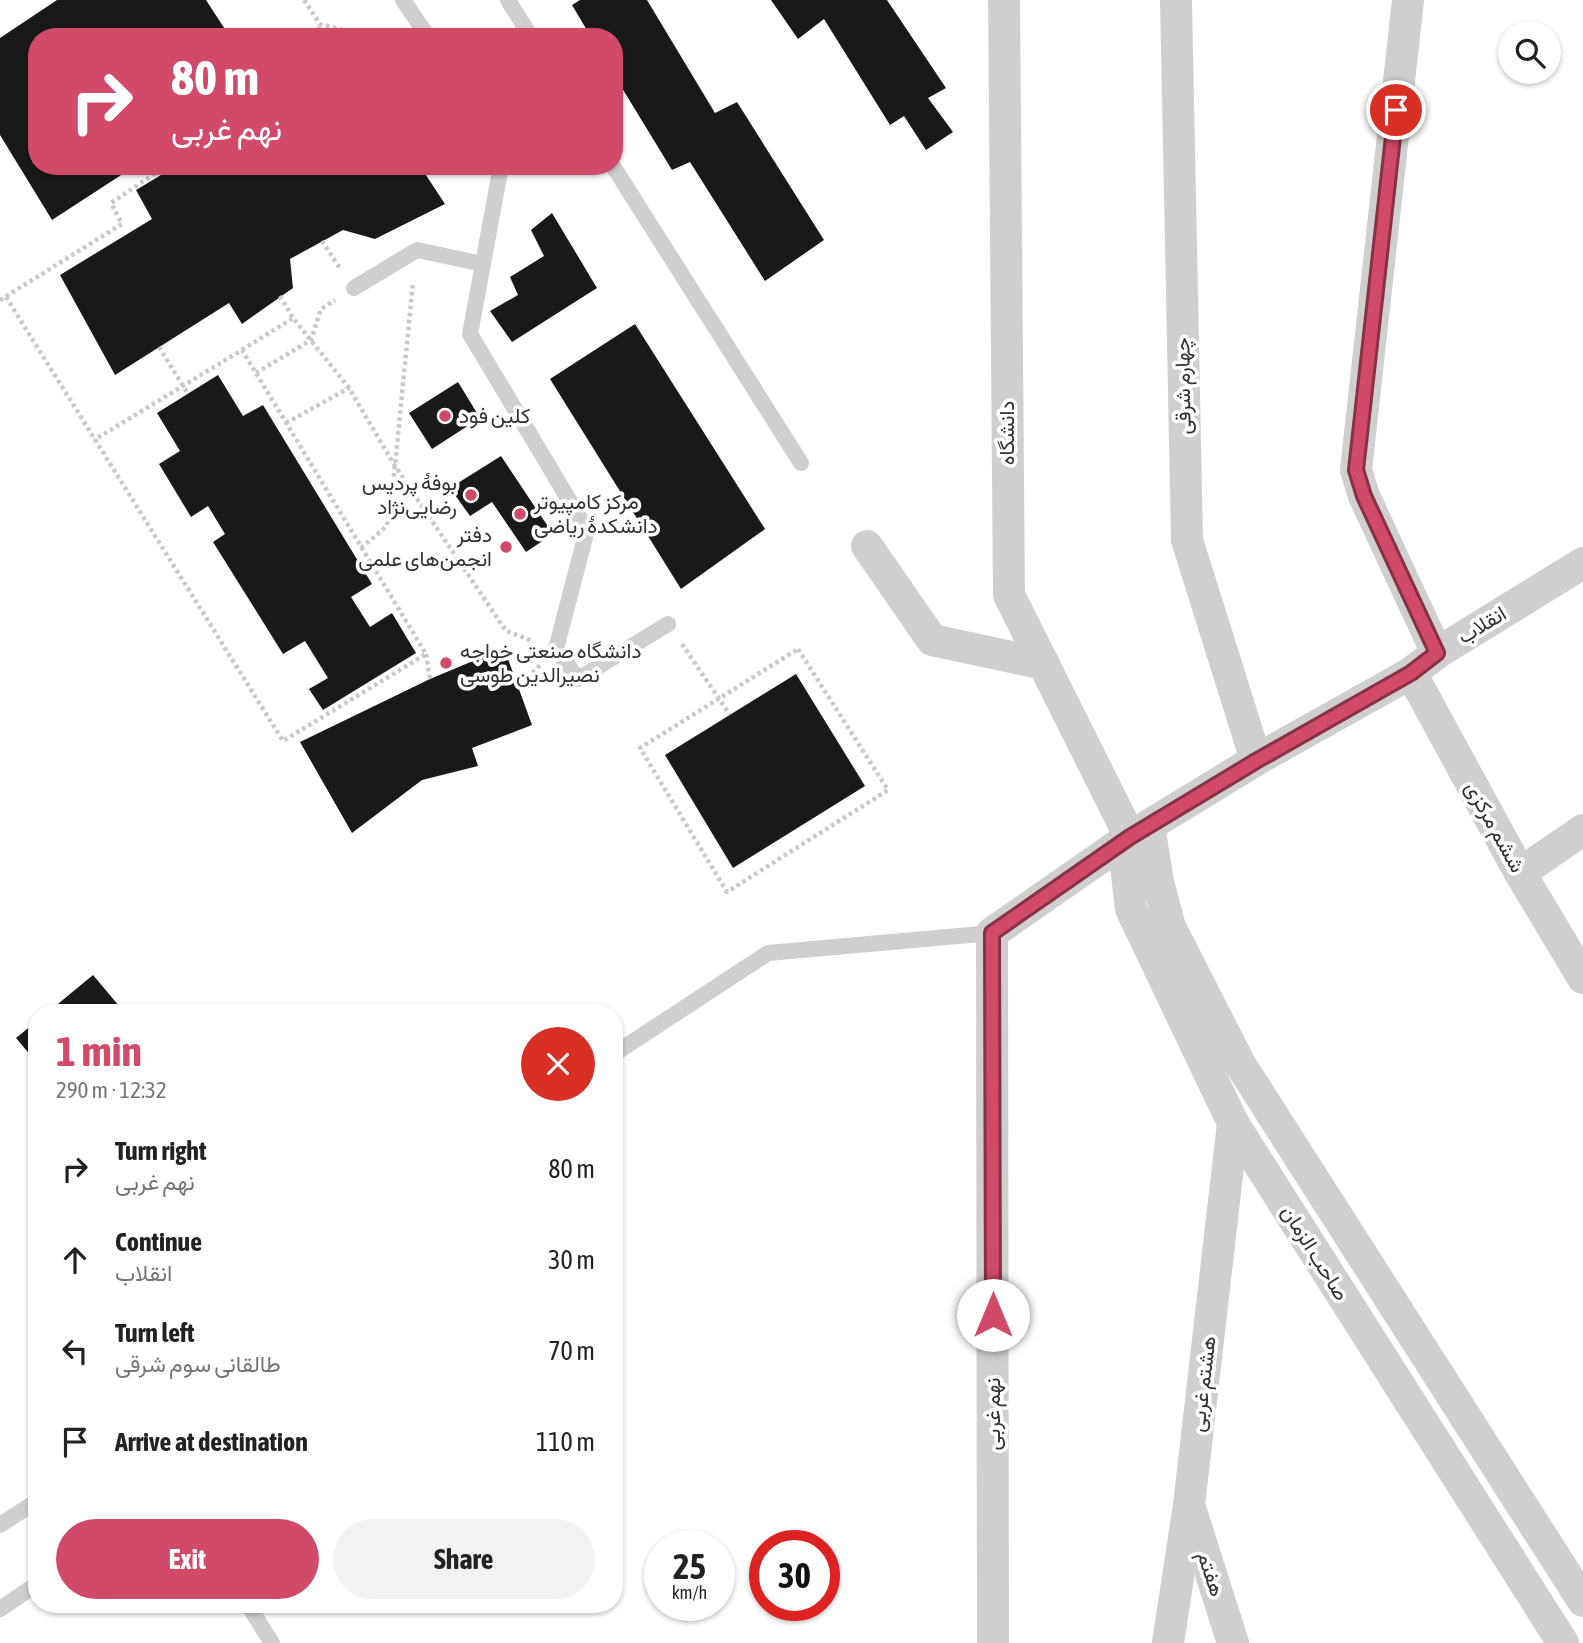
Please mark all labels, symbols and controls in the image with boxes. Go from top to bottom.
map controls [1498,21,1561,84]
button: search [1498,21,1561,84]
text: 80 m [171,49,259,105]
icon: right [56,56,147,147]
pin [1366,80,1426,140]
icon: arrive [1377,91,1415,129]
text: نهم غربی [171,110,282,147]
street label: چهارم شرقی [1169,337,1198,435]
street label: دانشگاه [994,401,1018,465]
place label: کلین فود [459,403,530,429]
marker: کلین فود [437,408,453,424]
place label: بوفهٔ پردیس رضایی‌نژاد [362,470,457,520]
marker: بوفهٔ پردیس رضایی‌نژاد [463,487,479,503]
place label: مرکز کامپیوتر دانشکدهٔ ریاضی [533,489,658,539]
marker: مرکز کامپیوتر دانشکدهٔ ریاضی [512,506,528,522]
place label: دفتر انجمن‌های علمی [358,522,492,571]
marker: دفتر انجمن‌های علمی [498,539,514,555]
street label: انقلاب [1453,600,1511,649]
place label: دانشگاه صنعتی خواجه نصیرالدین طوسی [460,638,641,688]
marker: دانشگاه صنعتی خواجه نصیرالدین طوسی [438,655,454,671]
street label: ششم مرکزی [1458,777,1531,878]
text: 1 min [56,1027,142,1075]
button: close [521,1027,595,1101]
text: 290 m · 12:32 [56,1077,167,1103]
text: Turn right [115,1136,206,1166]
icon: right [56,1150,94,1188]
text: 80 m [548,1154,595,1184]
text: نهم غربی [115,1169,195,1195]
street label: صاحب الزمان [1275,1200,1355,1306]
text: Continue [115,1227,202,1257]
icon: ahead [56,1241,94,1279]
text: 30 m [548,1245,595,1275]
text: انقلاب [115,1260,172,1286]
position arrow [956,1278,1030,1352]
text: Turn left [115,1318,195,1348]
icon: left [56,1332,94,1370]
street label: هشتم غربی [1184,1335,1223,1434]
text: 70 m [548,1336,595,1366]
text: طالقانی سوم شرقی [115,1351,281,1377]
street label: نهم غربی [980,1378,1007,1450]
icon: arrive [56,1423,94,1461]
text: Arrive at destination [115,1427,308,1457]
text: 110 m [536,1427,595,1457]
button: Exit [56,1519,319,1599]
button: Share [333,1519,595,1599]
speed limit sign: 30 [749,1530,840,1621]
text: 25 [673,1546,706,1586]
street label: هفتم [1191,1548,1230,1600]
text: km/h [672,1582,707,1603]

